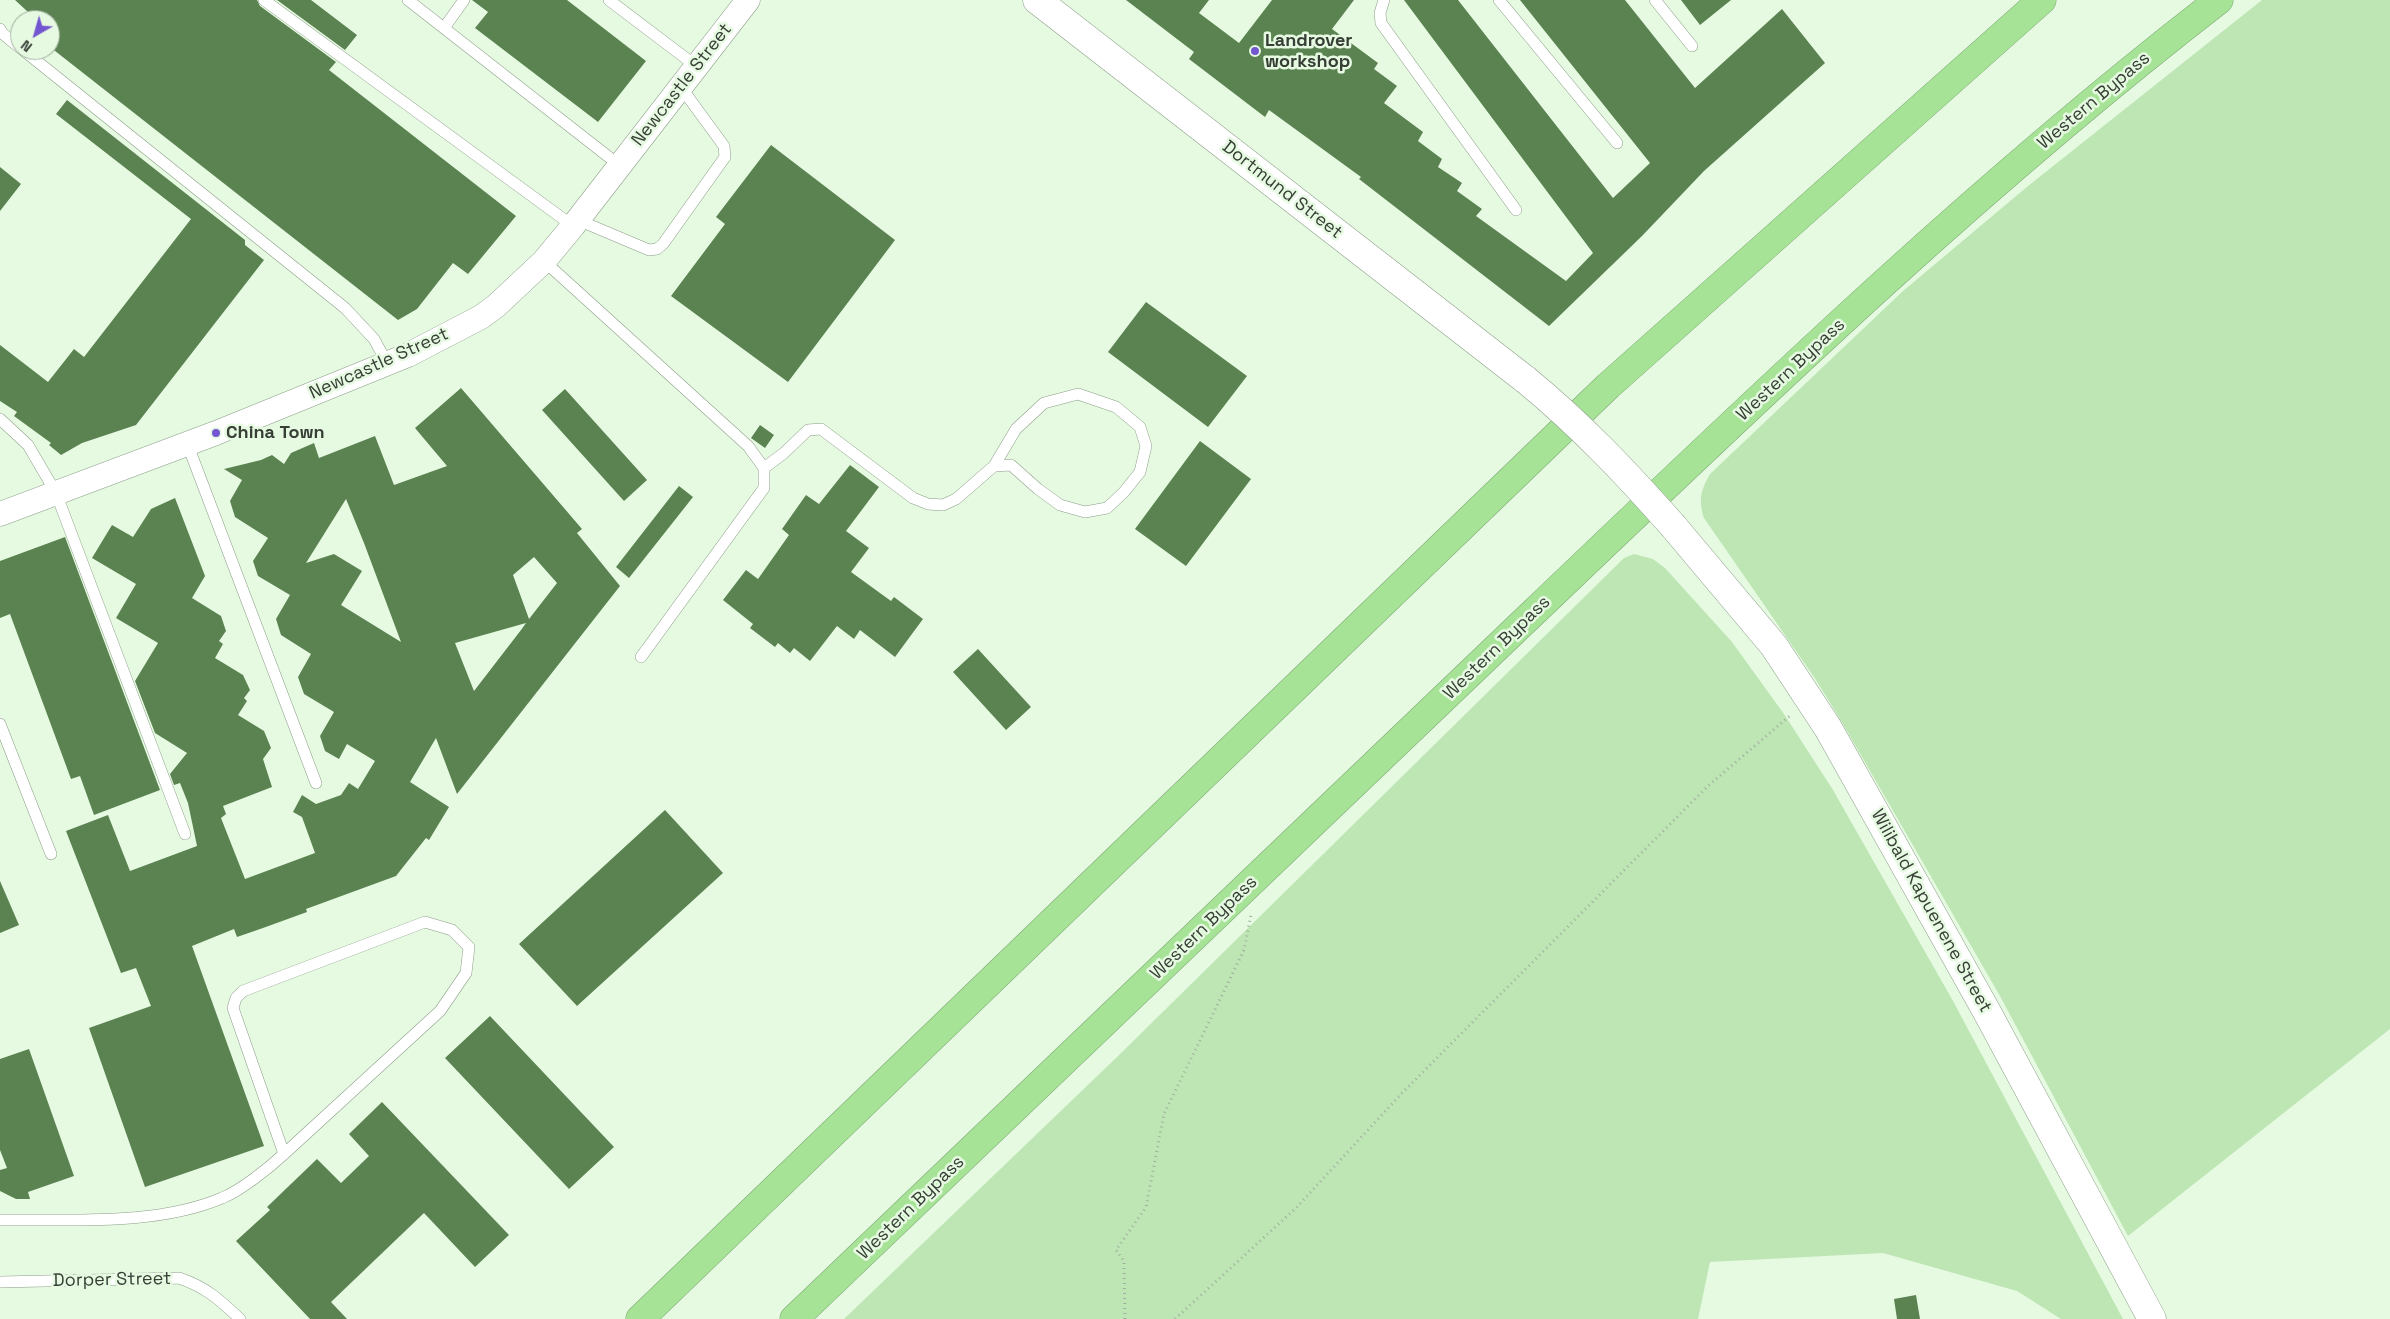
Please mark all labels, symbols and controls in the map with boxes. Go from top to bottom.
north arrow [10,10,60,60]
street label: Newcastle Street [627,19,737,151]
place label: Landrover workshop [1265,30,1352,72]
text: N [17,36,36,56]
marker: Landrover workshop [1249,45,1261,57]
street label: Western Bypass [2033,48,2155,154]
street label: Dortmund Street [1218,136,1346,244]
street label: Western Bypass [1732,314,1850,426]
street label: Newcastle Street [306,324,452,404]
place label: China Town [226,422,325,444]
marker: China Town [210,427,222,439]
street label: Western Bypass [1439,592,1555,704]
street label: Wilibald Kapuenene Street [1866,806,1996,1016]
street label: Western Bypass [1146,872,1262,984]
street label: Western Bypass [853,1152,969,1264]
street label: Dorper Street [53,1268,171,1292]

